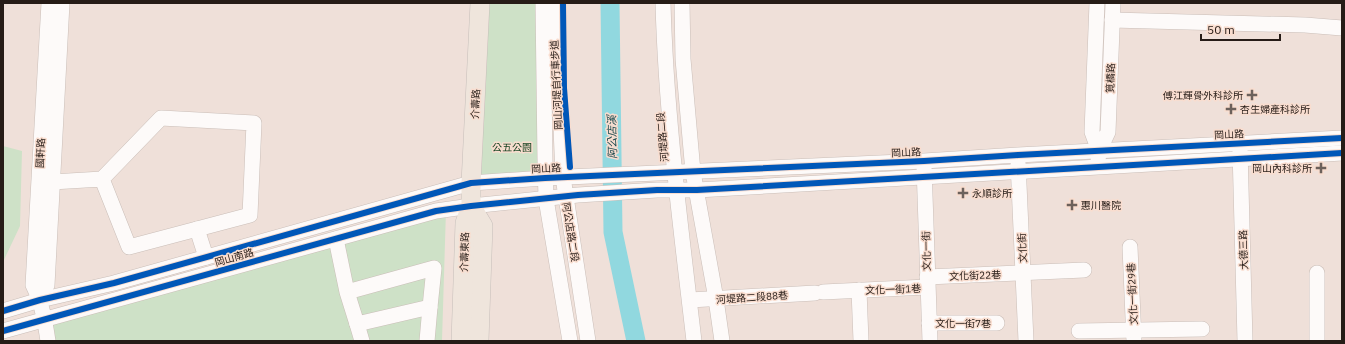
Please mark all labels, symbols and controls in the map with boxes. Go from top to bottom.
scale bar [1201,16,1280,42]
text: 50 m [1207,22,1235,37]
street label: 岡山河堤自行車步道 [548,40,565,130]
street label: 筧橋路 [1103,63,1118,93]
street label: 介壽路 [468,89,483,119]
place label: 傅江輝骨外科診所 [1162,89,1243,102]
marker: 傅江輝骨外科診所 [1246,89,1258,101]
marker: 杏生婦產科診所 [1225,103,1237,115]
place label: 杏生婦產科診所 [1240,103,1310,116]
street label: 河堤路二段 [654,111,671,162]
water label: 阿公店溪 [605,113,619,159]
street label: 岡山路 [1214,127,1244,142]
street label: 國軒路 [33,138,48,168]
park label: 公五公園 [492,141,532,154]
street label: 岡山路 [891,145,921,160]
street label: 岡山路 [531,161,561,176]
place label: 岡山內科診所 [1252,162,1312,175]
marker: 岡山內科診所 [1315,162,1327,174]
marker: 永順診所 [957,187,969,199]
place label: 永順診所 [972,187,1012,200]
marker: 惠川醫院 [1066,199,1078,211]
place label: 惠川醫院 [1081,199,1121,212]
street label: 阿公店路二段 [559,201,582,263]
street label: 大德三路 [1236,230,1251,270]
street label: 文化一街 [920,231,933,271]
street label: 介壽東路 [457,232,472,272]
street label: 文化街 [1015,233,1030,263]
street label: 岡山南路 [213,246,255,269]
street label: 文化一街29巷 [1124,263,1141,325]
street label: 文化街22巷 [949,268,1001,283]
street label: 文化一街1巷 [865,282,921,297]
street label: 河堤路二段88巷 [716,289,788,306]
street label: 文化一街7巷 [935,317,991,330]

